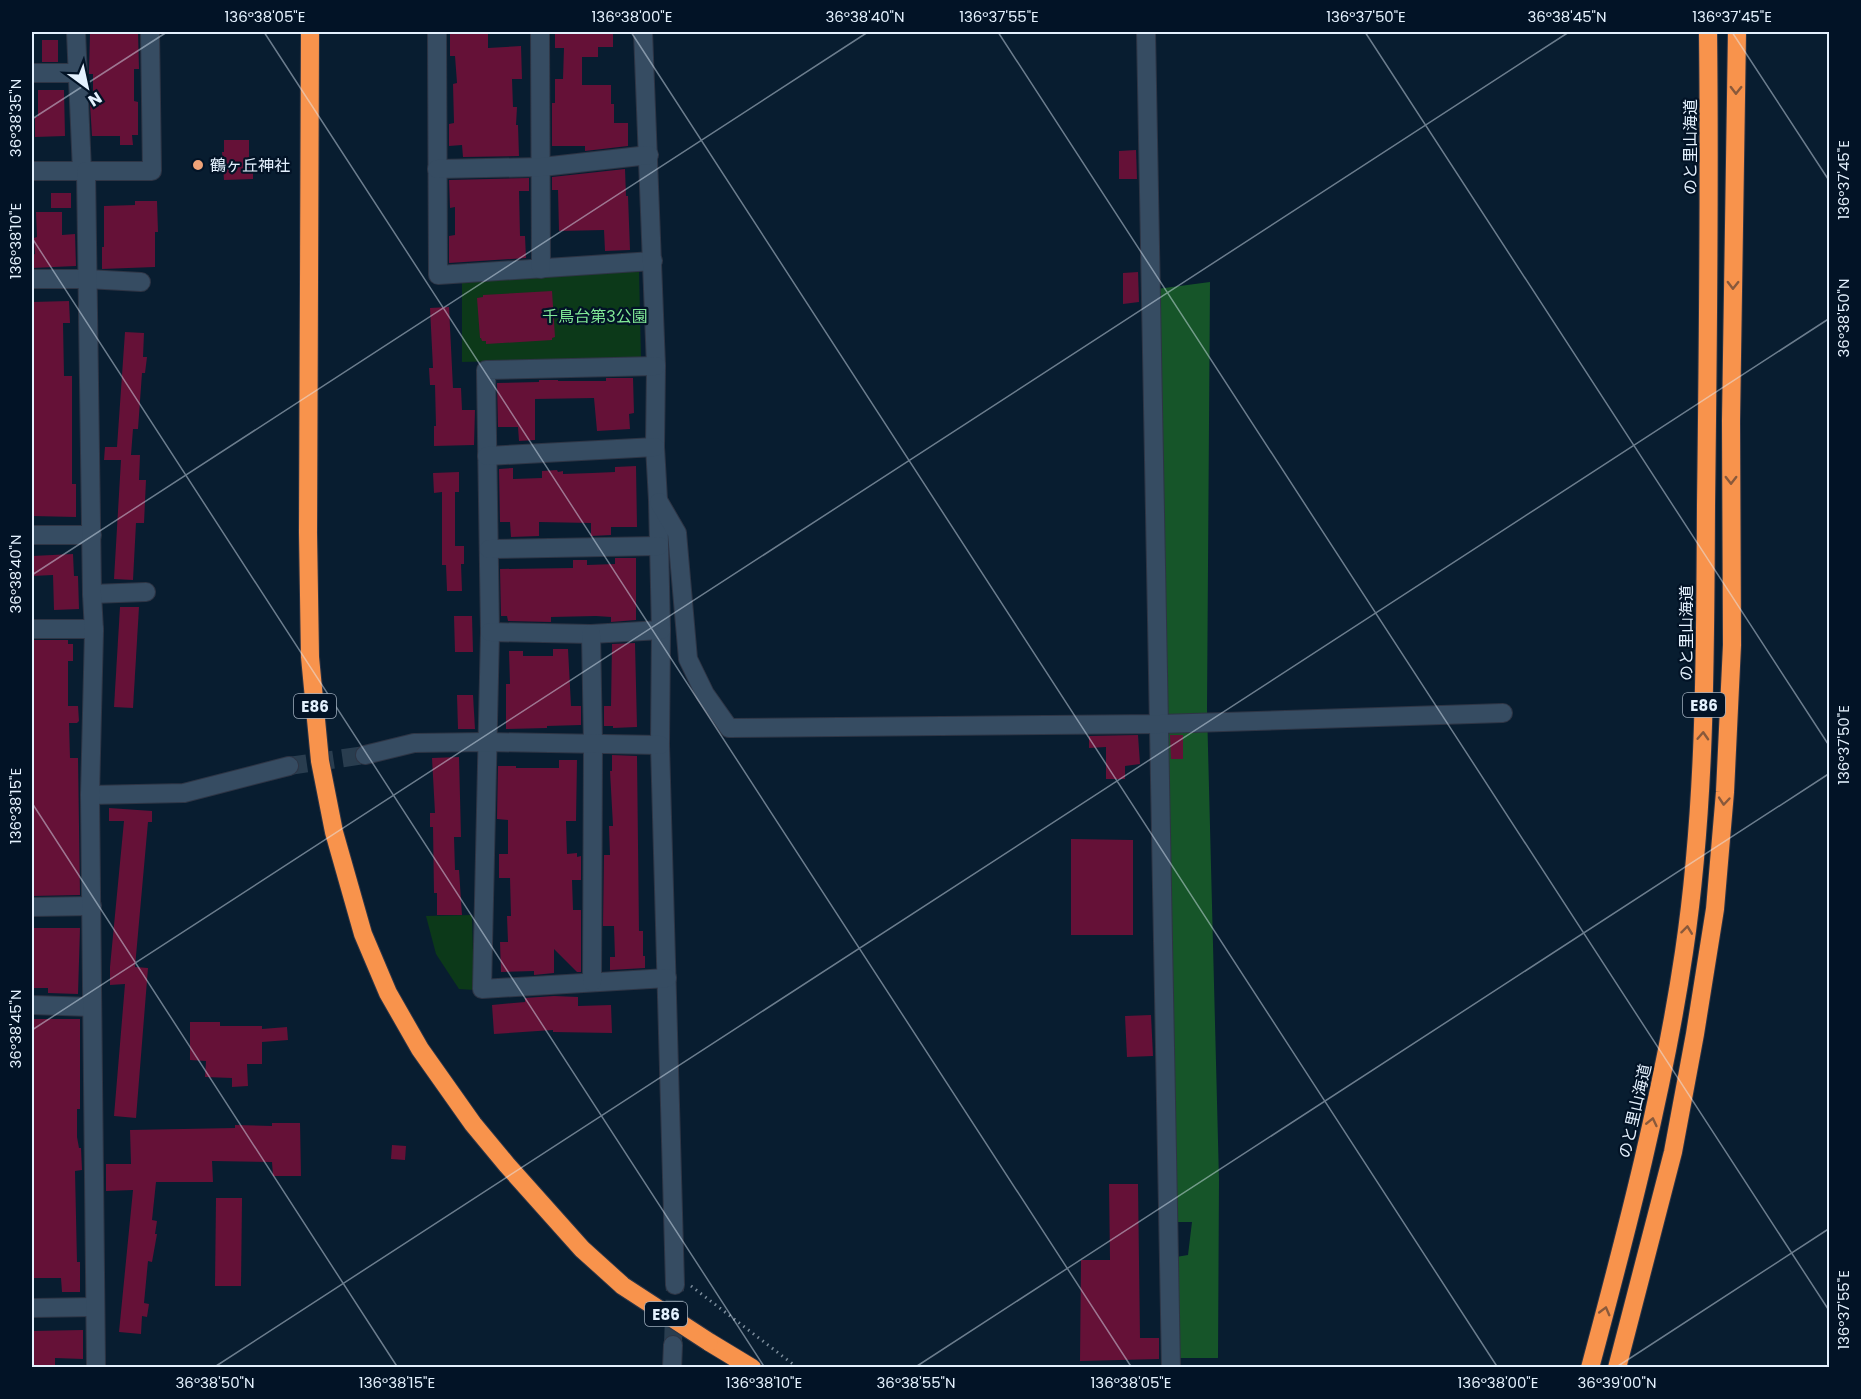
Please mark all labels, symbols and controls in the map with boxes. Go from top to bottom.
text: 136°38'05"E [225,6,305,27]
text: 136°38'00"E [592,6,672,27]
text: 36°38'40"N [826,6,904,27]
text: 136°37'55"E [959,6,1039,27]
text: 136°37'50"E [1326,6,1406,27]
text: 36°38'45"N [1528,6,1606,27]
text: 136°37'45"E [1692,6,1772,27]
north arrow [57,57,117,117]
text: 36°38'35"N [5,79,26,157]
one-way arrow [1730,85,1742,94]
text: N [84,86,106,112]
street label: のと里山海道 [1679,99,1702,195]
text: 136°37'45"E [1833,140,1854,220]
place label: 鶴ヶ丘神社 [210,154,290,177]
marker: 鶴ヶ丘神社 [191,158,205,172]
text: 136°38'10"E [5,203,26,279]
text: 36°38'50"N [1833,279,1854,357]
one-way arrow [1727,280,1739,289]
park label: 千鳥台第3公園 [542,305,648,328]
one-way arrow [1725,475,1737,484]
text: 36°38'40"N [5,535,26,613]
street label: のと里山海道 [1675,585,1698,681]
road number: E86 [1683,693,1725,717]
road number: E86 [294,694,336,718]
text: 136°37'50"E [1833,705,1854,785]
one-way arrow [1697,731,1710,740]
text: 136°38'15"E [5,768,26,844]
one-way arrow [1718,796,1731,805]
one-way arrow [1680,925,1692,935]
text: 36°38'45"N [5,990,26,1068]
street label: のと里山海道 [1613,1062,1657,1160]
one-way arrow [1645,1117,1658,1127]
text: 136°37'55"E [1833,1270,1854,1350]
road number: E86 [645,1302,687,1326]
one-way arrow [1598,1306,1610,1317]
text: 36°38'50"N [176,1372,254,1393]
text: 136°38'15"E [359,1372,435,1393]
text: 136°38'10"E [726,1372,802,1393]
text: 36°38'55"N [877,1372,955,1393]
text: 136°38'05"E [1091,1372,1171,1393]
text: 136°38'00"E [1458,1372,1538,1393]
text: 36°39'00"N [1578,1372,1656,1393]

